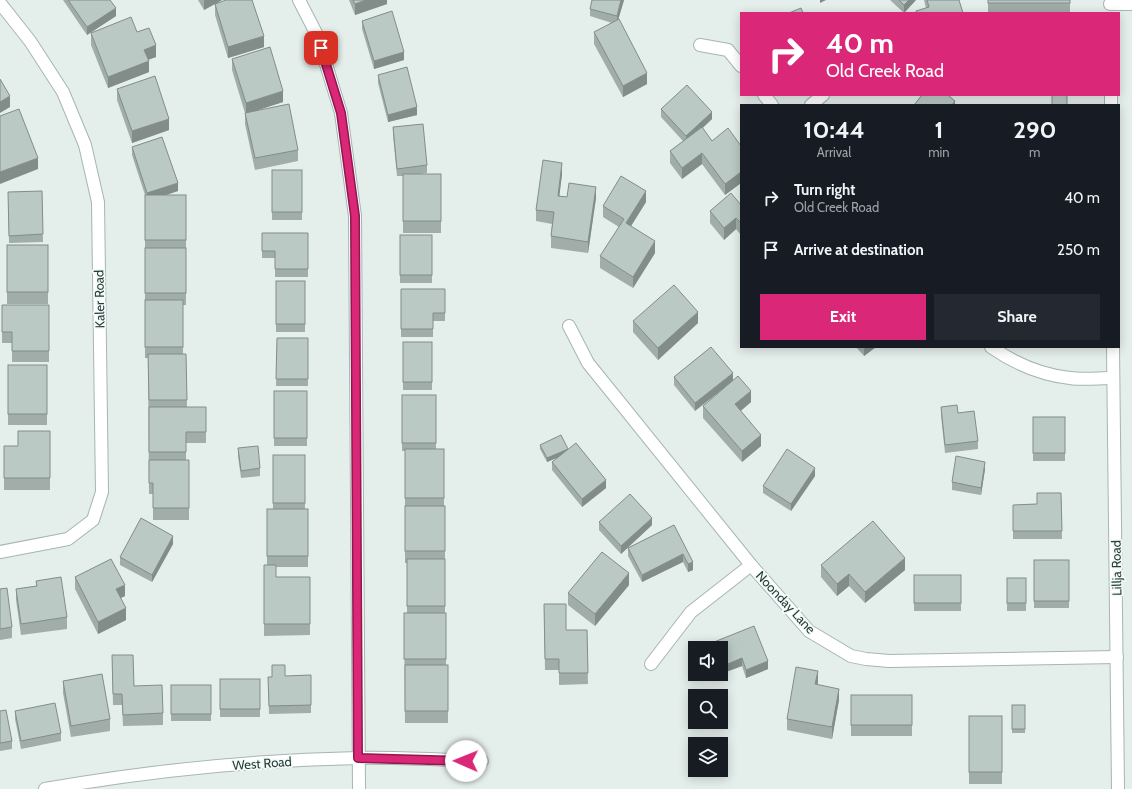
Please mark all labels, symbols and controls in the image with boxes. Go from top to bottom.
text: 40 m [826,26,894,60]
icon: right [760,28,812,80]
pin [304,31,338,65]
icon: arrive [310,37,332,59]
text: Old Creek Road [826,60,944,82]
text: 10:44 [804,115,865,144]
text: 1 [934,115,943,144]
text: 290 [1013,115,1056,144]
text: Arrival [817,144,851,160]
text: min [928,144,950,160]
text: m [1029,144,1040,160]
text: Turn right [794,181,855,199]
icon: right [760,187,782,209]
text: 40 m [1064,189,1100,207]
text: Old Creek Road [794,199,879,215]
icon: arrive [760,239,782,261]
text: Arrive at destination [794,241,924,259]
text: 250 m [1057,241,1100,259]
street label: Kaler Road [90,270,108,328]
button: Exit [760,294,926,340]
button: Share [934,294,1100,340]
street label: Lillja Road [1108,540,1125,596]
street label: Noonday Lane [753,567,819,637]
map controls [688,641,728,777]
button: sound [688,641,728,681]
button: search [688,689,728,729]
button: layers [688,737,728,777]
position arrow [445,740,487,782]
street label: West Road [232,753,292,773]

